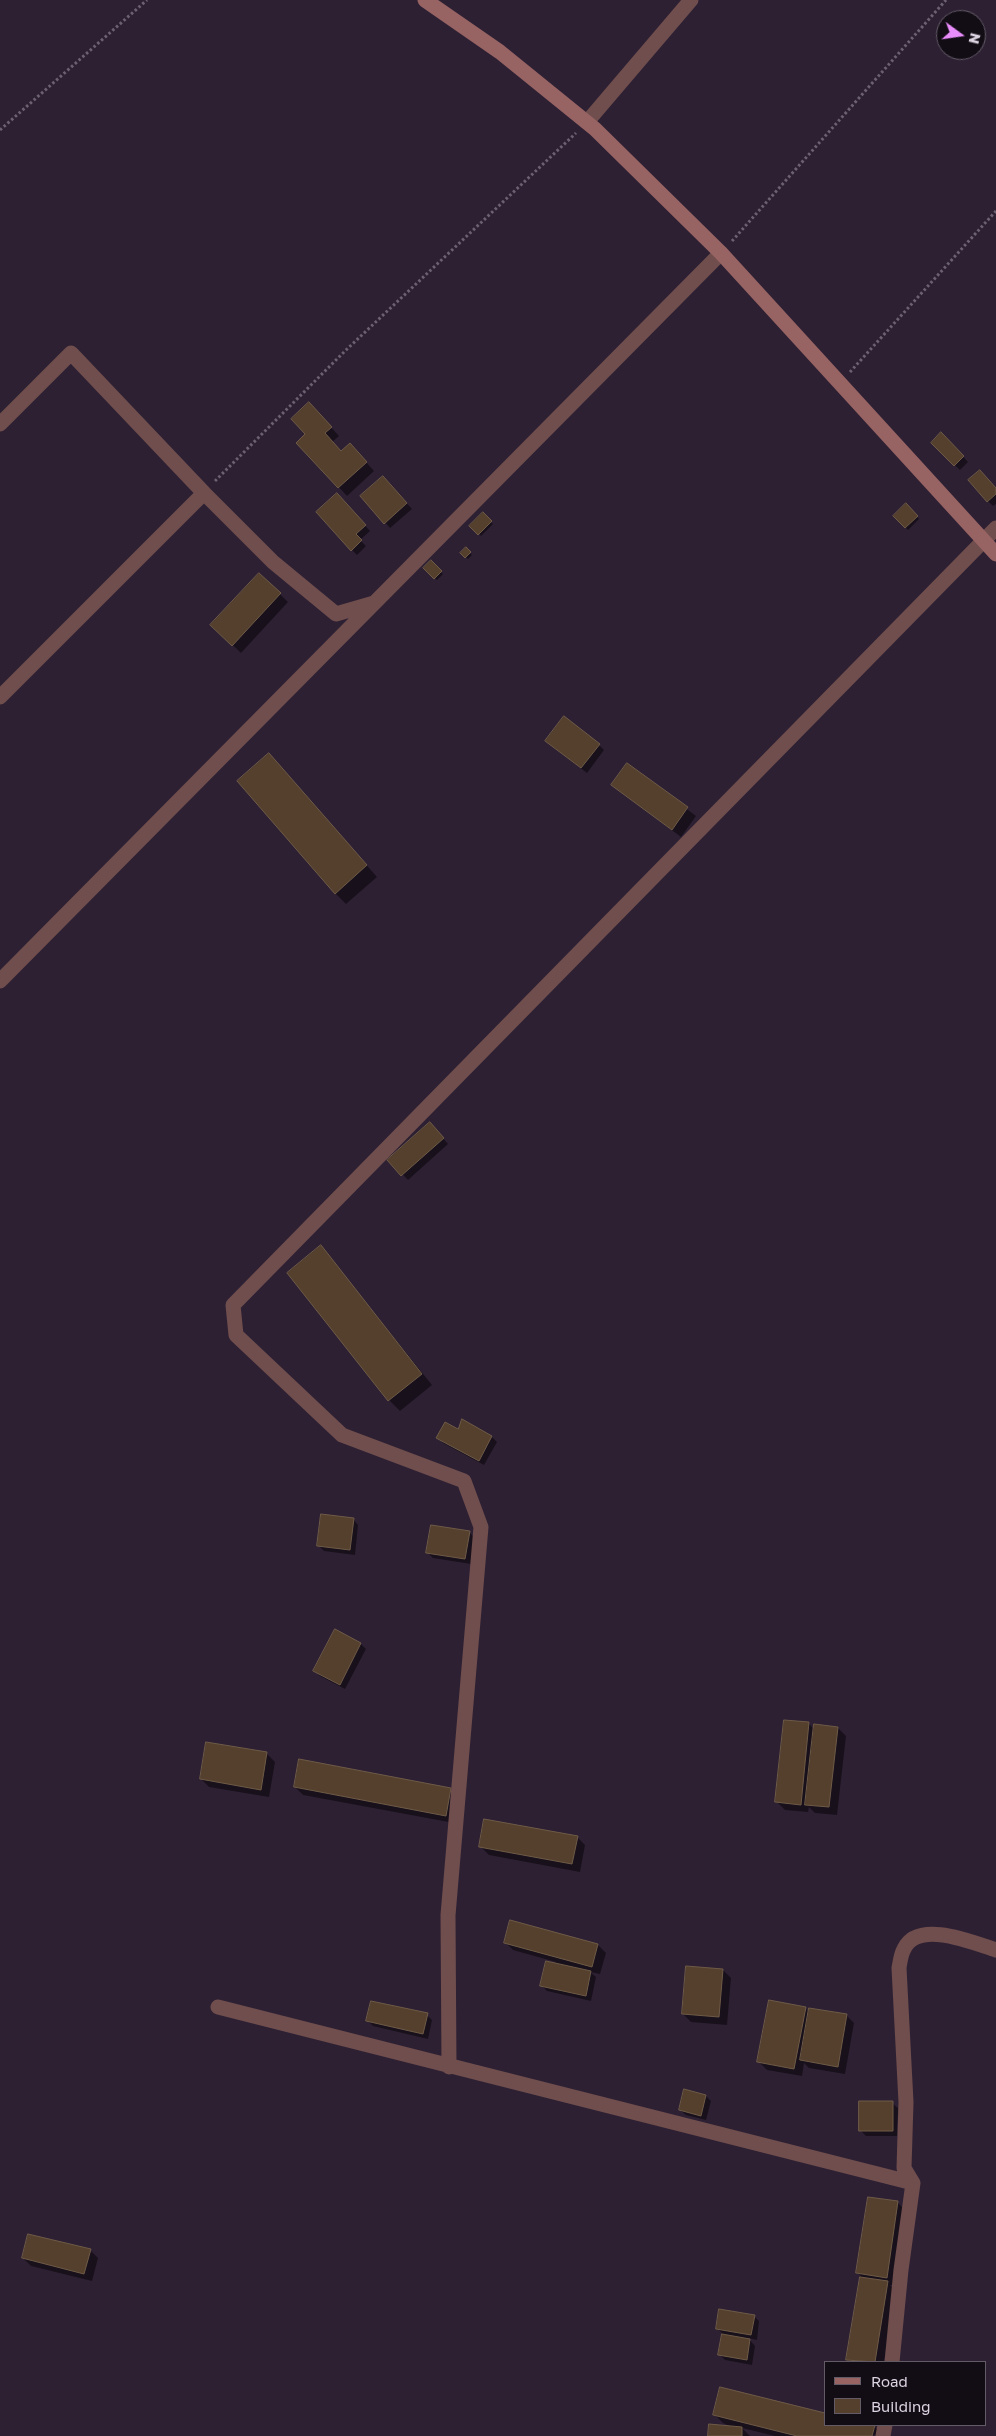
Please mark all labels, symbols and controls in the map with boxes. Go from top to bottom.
north arrow [936,10,986,60]
text: N [966,31,985,46]
legend [824,2361,986,2426]
text: Road [871,2372,908,2390]
text: Building [871,2397,931,2415]

